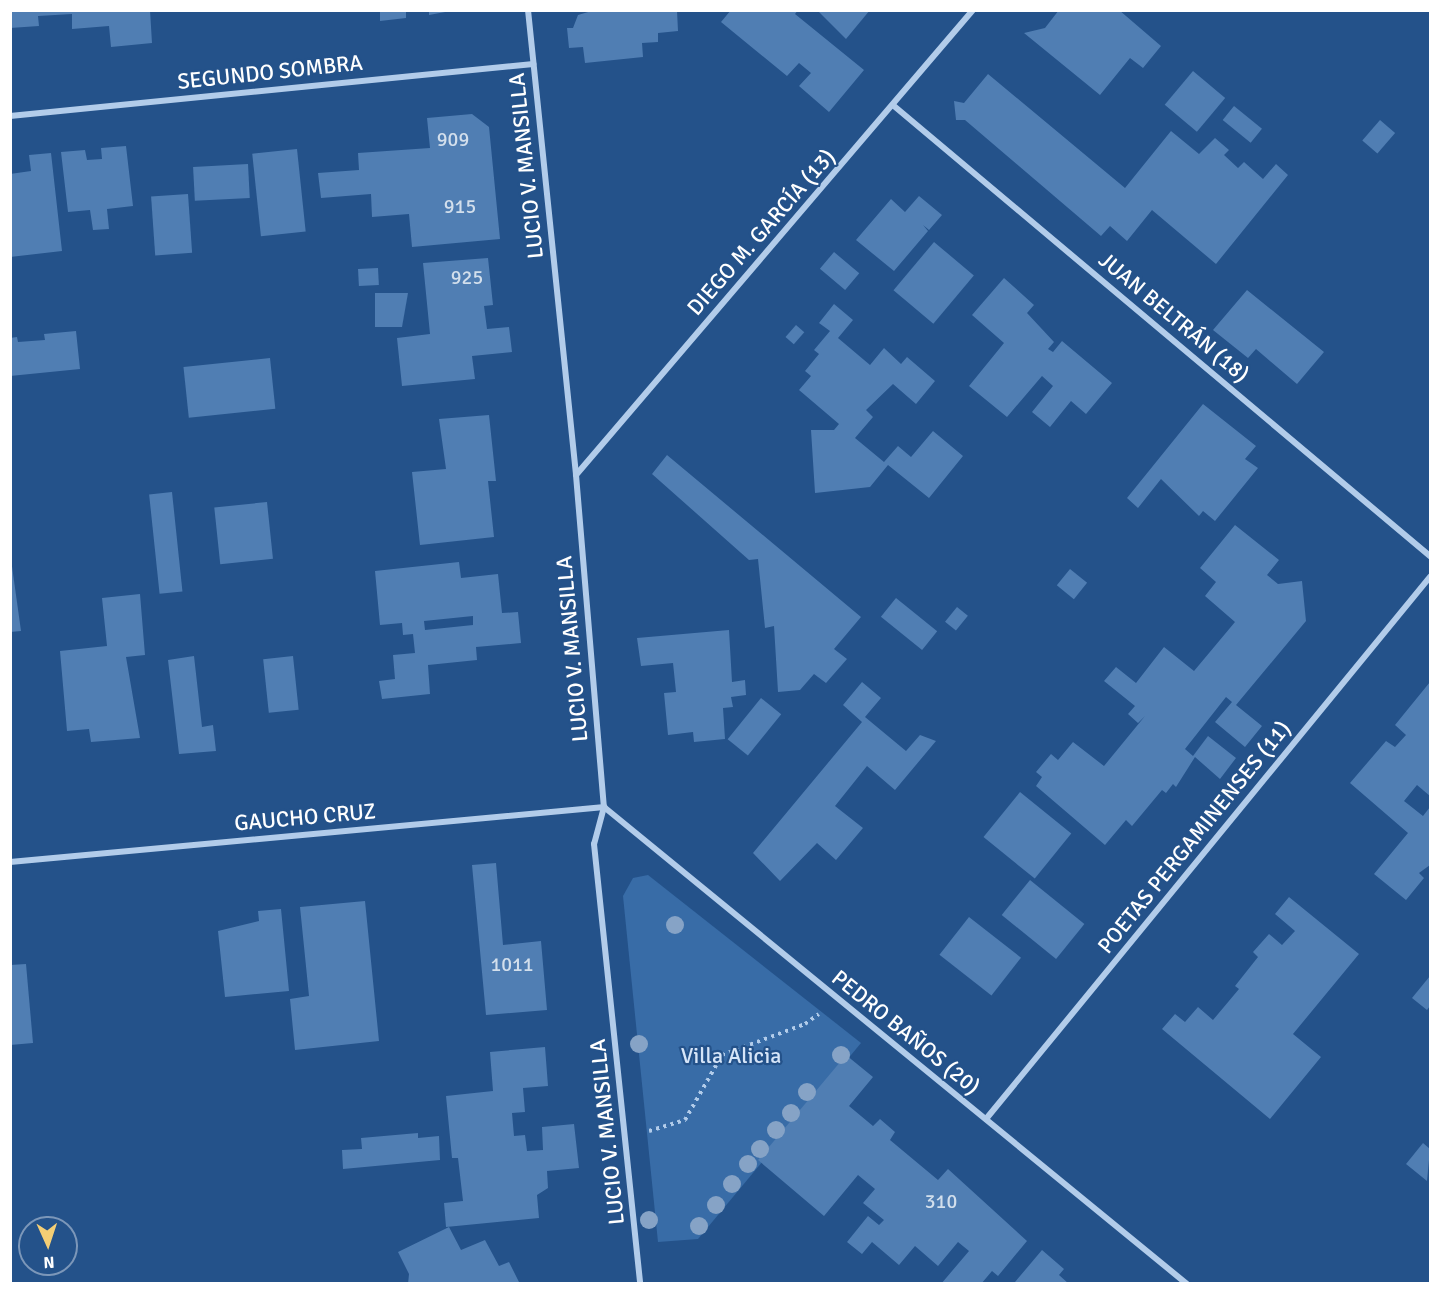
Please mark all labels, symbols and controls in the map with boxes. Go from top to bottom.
street label: SEGUNDO SOMBRA [176,49,364,95]
street label: LUCIO V. MANSILLA [503,72,549,260]
house number: 909 [437,127,469,151]
street label: DIEGO M. GARCÍA (13) [682,143,840,321]
house number: 915 [444,194,476,218]
street label: JUAN BELTRÁN (18) [1094,247,1254,387]
house number: 925 [451,265,483,289]
street label: LUCIO V. MANSILLA [551,555,593,743]
street label: POETAS PERGAMINENSES (11) [1092,715,1296,959]
street label: GAUCHO CRUZ [233,798,377,836]
house number: 1011 [490,952,534,976]
street label: PEDRO BAÑOS (20) [827,964,985,1100]
street label: LUCIO V. MANSILLA [584,1038,630,1226]
park label: Villa Alicia [681,1043,781,1069]
house number: 310 [925,1189,957,1213]
north arrow [18,1216,78,1276]
text: N [43,1252,55,1272]

